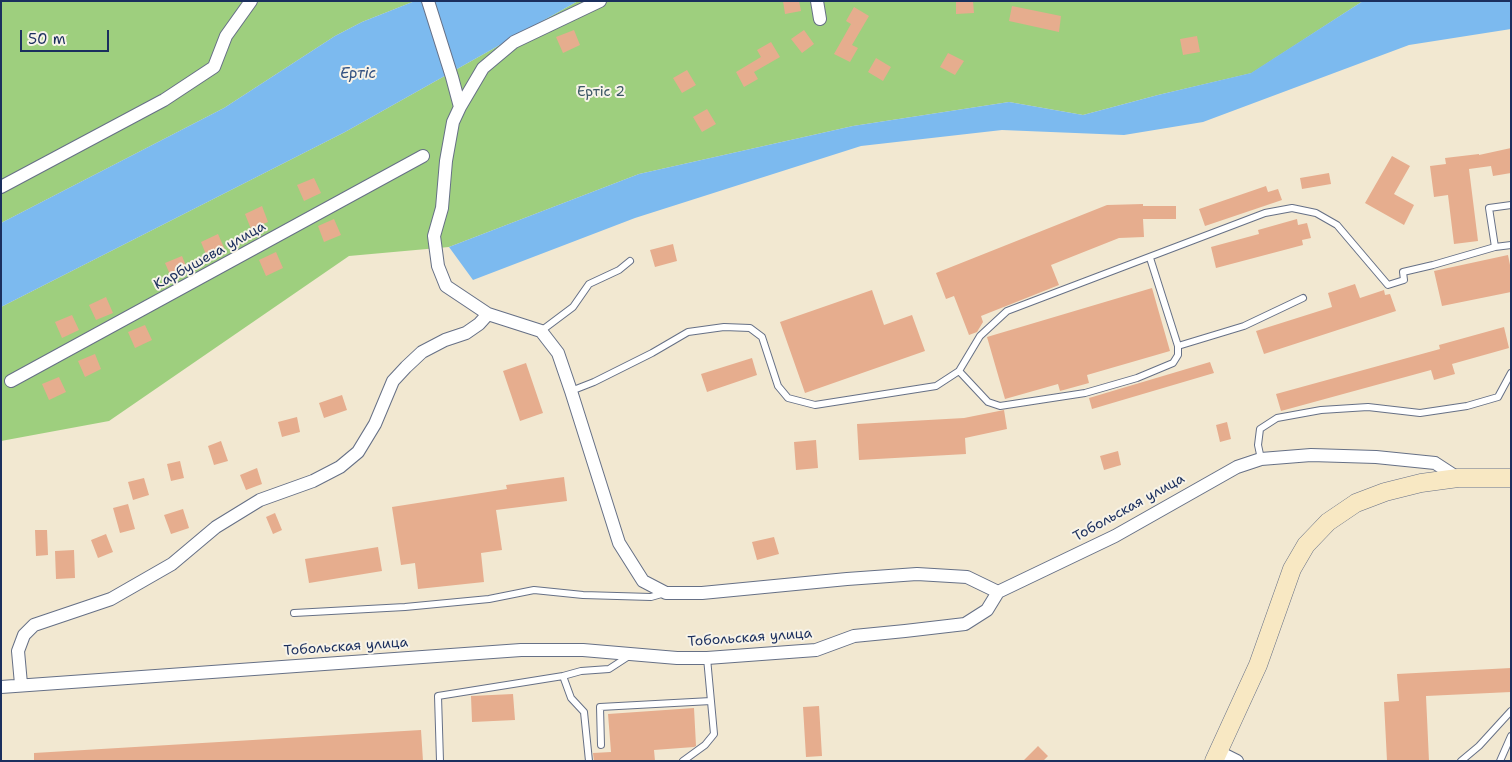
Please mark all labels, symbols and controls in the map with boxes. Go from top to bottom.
scale bar [22,20,111,52]
text: 50 m [28,29,66,49]
water label: Ертіс [340,65,376,83]
park label: Ертіс 2 [577,84,625,100]
street label: Карбушева улица [151,218,269,294]
street label: Тобольская улица [1070,470,1188,546]
street label: Тобольская улица [687,625,813,651]
street label: Тобольская улица [283,634,409,660]

